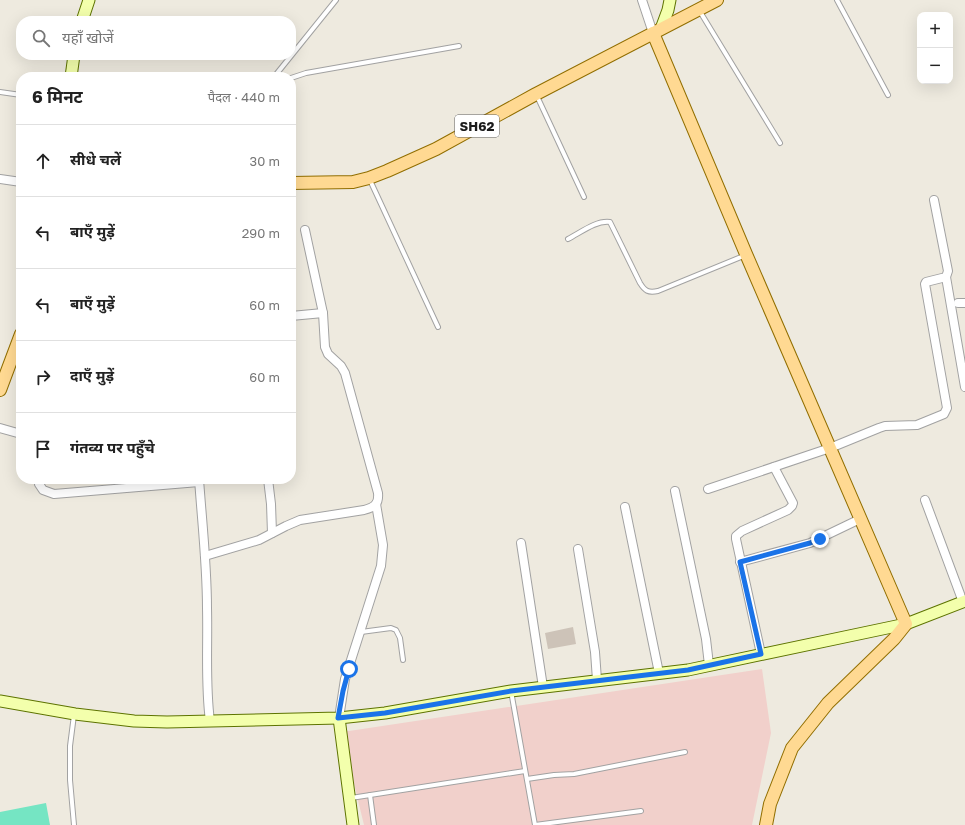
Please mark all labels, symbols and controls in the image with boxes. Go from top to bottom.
map controls [917,12,953,84]
button: + [917,12,953,48]
search box [16,16,296,60]
icon: search [30,27,52,49]
text: यहाँ खोजें [62,28,114,46]
button: − [917,48,953,84]
text: 6 मिनट [32,86,83,107]
text: पैदल · 440 m [208,89,280,105]
road number: SH62 [455,115,499,137]
icon: ahead [32,150,54,172]
text: सीधे चलें [70,150,121,168]
text: 30 m [250,153,280,169]
icon: left [32,222,54,244]
text: बाएँ मुड़ें [70,222,115,240]
text: 290 m [242,225,280,241]
icon: left [32,294,54,316]
text: बाएँ मुड़ें [70,294,115,312]
text: 60 m [249,297,280,313]
icon: right [32,366,54,388]
text: दाएँ मुड़ें [70,366,114,384]
text: 60 m [249,369,280,385]
icon: arrive [32,438,54,460]
text: गंतव्य पर पहुँचे [70,438,155,456]
route end [811,530,829,548]
route start [340,660,358,678]

